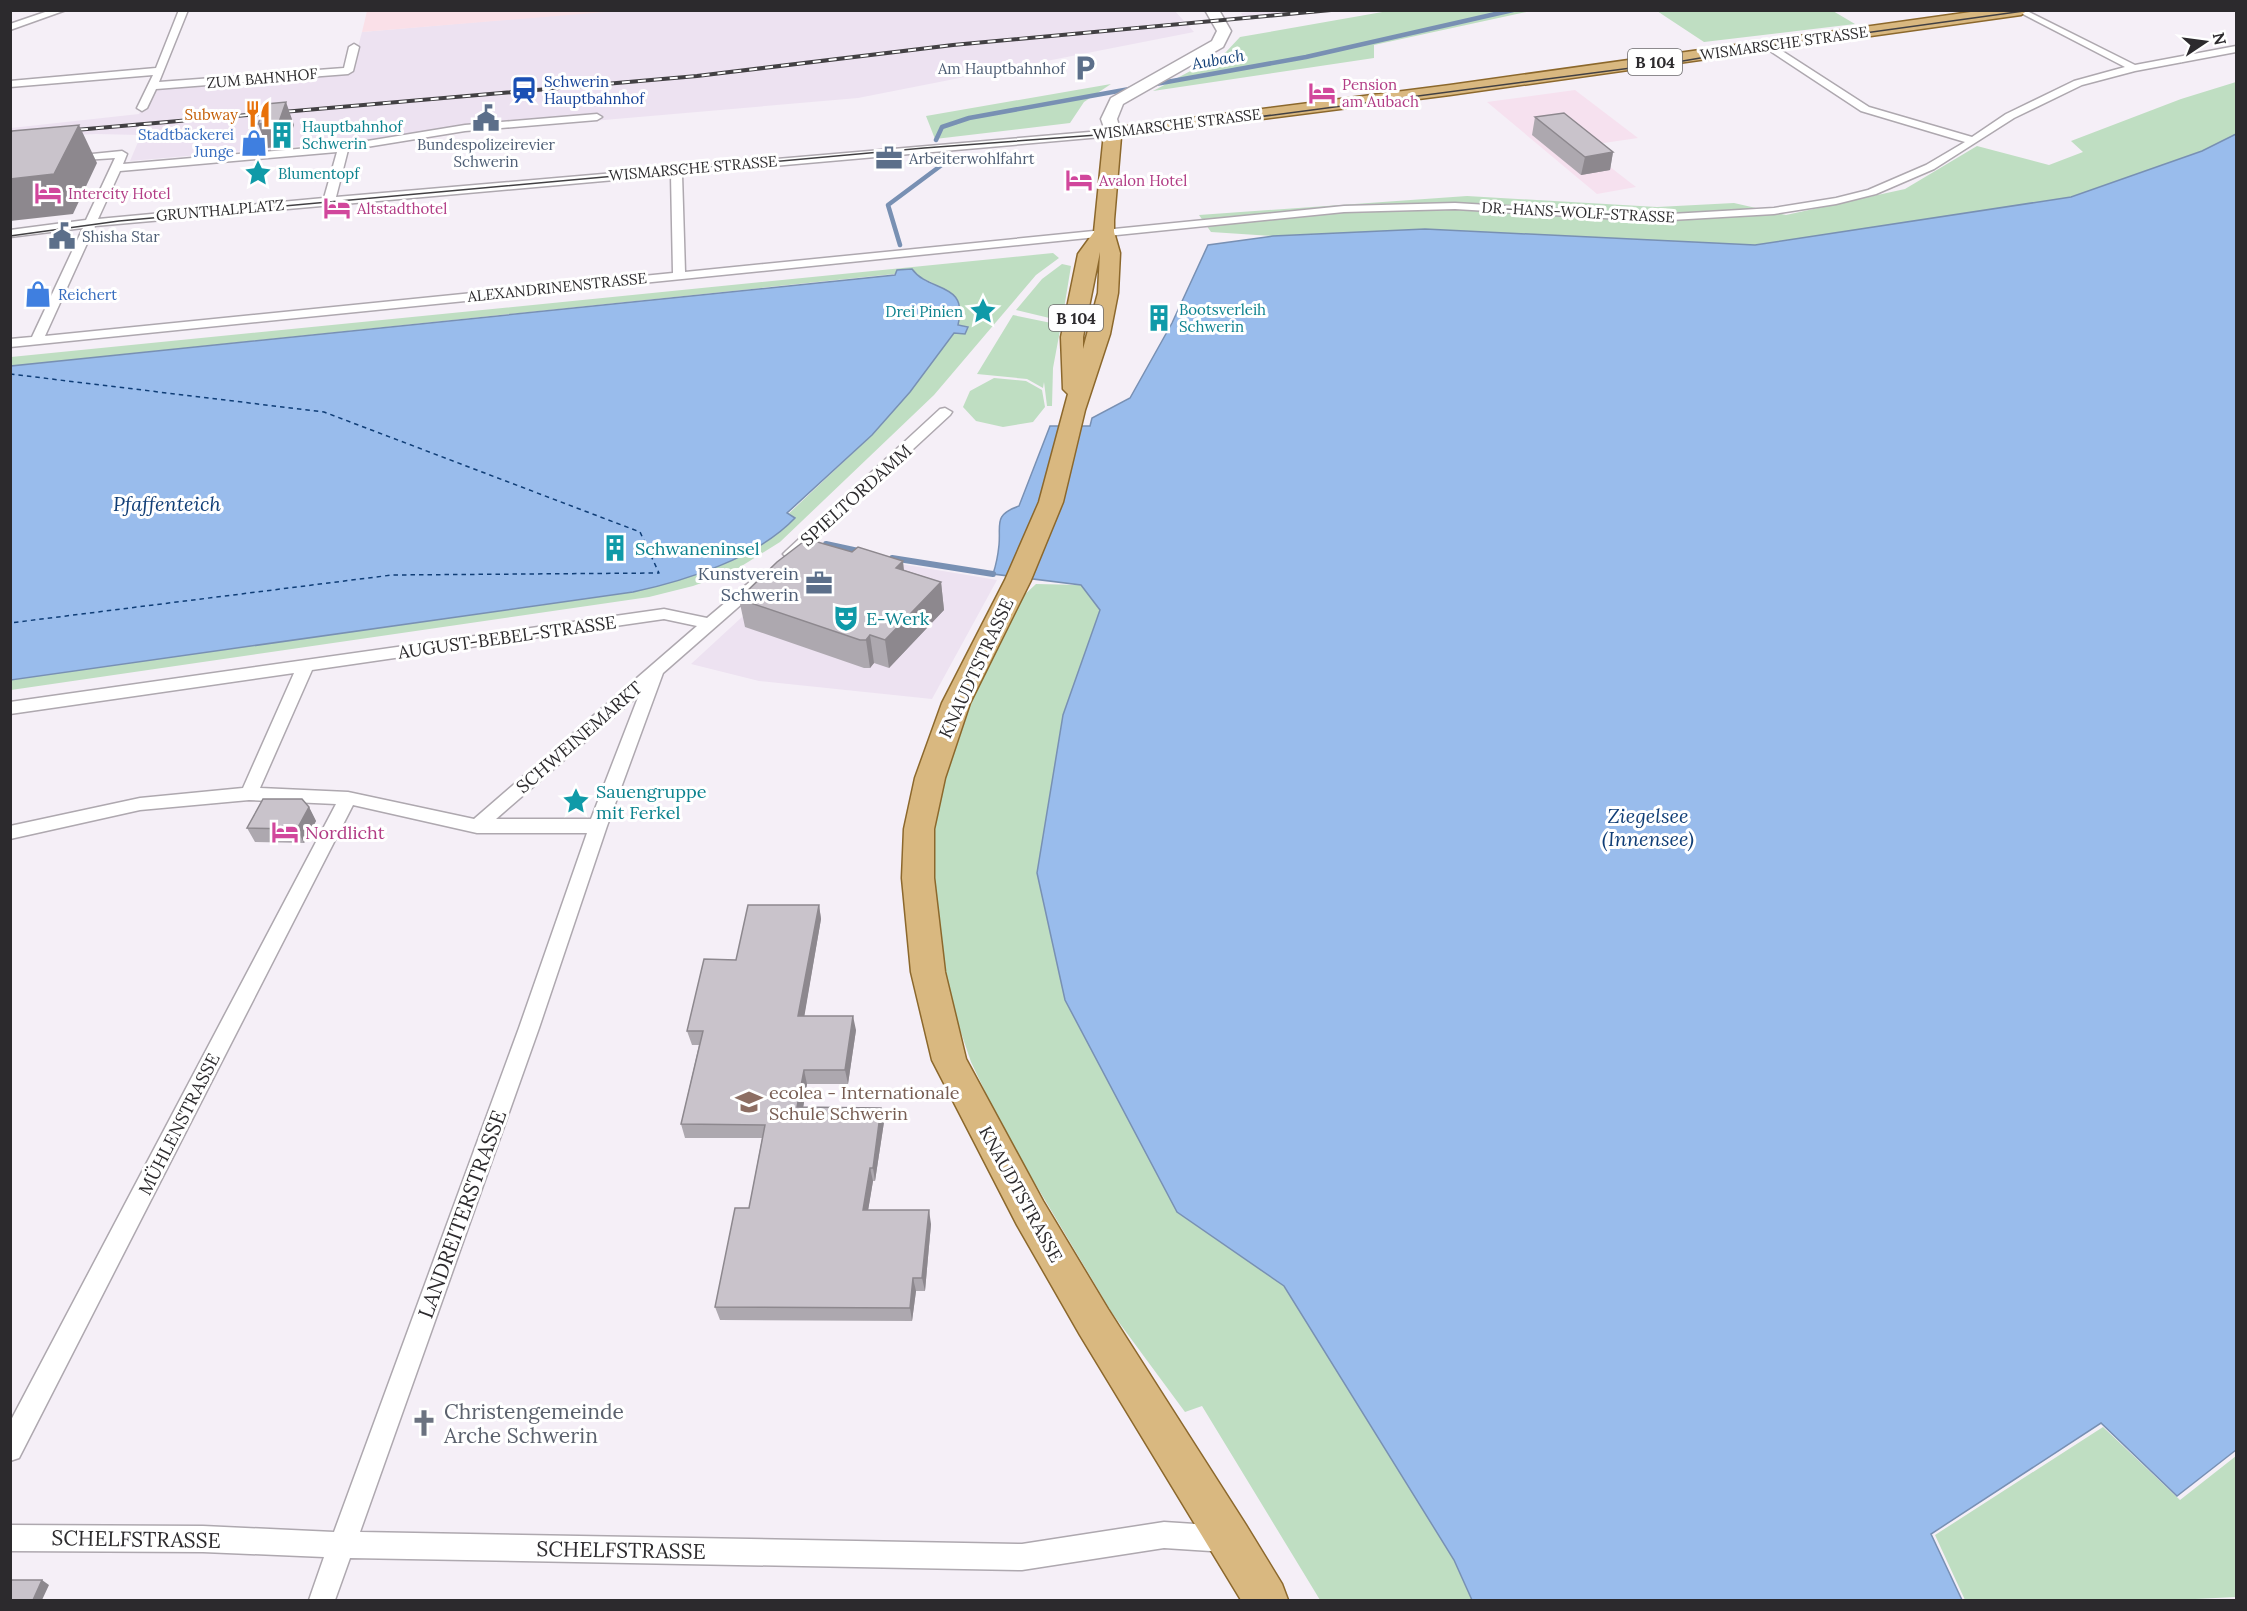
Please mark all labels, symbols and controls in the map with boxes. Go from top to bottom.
north arrow [2175,12,2235,72]
street label: WISMARSCHE STRASSE [1699,22,1869,64]
text: N [2208,30,2231,47]
water label: Aubach [1189,45,1246,74]
road number: B 104 [1628,49,1682,75]
parking icon: Am Hauptbahnhof [1070,53,1100,83]
place label: Am Hauptbahnhof [937,59,1066,78]
street label: ZUM BAHNHOF [206,64,318,92]
place label: Schwerin Hauptbahnhof [544,72,645,108]
station icon: Schwerin Hauptbahnhof [509,75,539,105]
place label: Pension am Aubach [1342,75,1419,111]
hotel icon: Pension am Aubach [1307,78,1337,108]
restaurant icon: Subway [243,99,273,129]
public building icon: Bundespolizeirevier Schwerin [471,103,501,133]
street label: WISMARSCHE STRASSE [1092,104,1262,144]
place label: Subway [185,105,238,124]
place label: Hauptbahnhof Schwerin [302,117,403,153]
building icon: Hauptbahnhof Schwerin [267,120,297,150]
place label: Stadtbäckerei Junge [138,125,234,161]
shop icon: Stadtbäckerei Junge [239,128,269,158]
place label: Bundespolizeirevier Schwerin [417,135,556,171]
office icon: Arbeiterwohlfahrt [874,143,904,173]
place label: Arbeiterwohlfahrt [908,149,1035,168]
street label: WISMARSCHE STRASSE [608,151,778,185]
place icon: Blumentopf [243,158,273,188]
place label: Blumentopf [278,164,360,183]
hotel icon: Avalon Hotel [1064,165,1094,195]
place label: Avalon Hotel [1098,171,1187,190]
hotel icon: Intercity Hotel [33,178,63,208]
place label: Intercity Hotel [68,184,171,203]
hotel icon: Altstadthotel [322,193,352,223]
street label: GRUNTHALPLATZ [155,195,285,225]
street label: DR.-HANS-WOLF-STRASSE [1481,197,1675,227]
place label: Altstadthotel [356,199,447,218]
public building icon: Shisha Star [47,221,77,251]
place label: Shisha Star [82,227,160,246]
street label: ALEXANDRINENSTRASSE [465,268,648,306]
shop icon: Reichert [23,279,53,309]
place label: Reichert [58,285,117,304]
place icon: Drei Pinien [968,296,998,326]
place label: Bootsverleih Schwerin [1179,300,1266,336]
place label: Drei Pinien [885,302,963,321]
building icon: Bootsverleih Schwerin [1144,303,1174,333]
road number: B 104 [1049,305,1103,331]
street label: SPIELTORDAMM [796,439,916,551]
water label: Pfaffenteich [113,491,222,516]
building icon: Schwaneninsel [600,533,630,563]
place label: Schwaneninsel [635,537,760,560]
place label: Kunstverein Schwerin [697,562,799,606]
office icon: Kunstverein Schwerin [804,568,834,598]
street label: KNAUDTSTRASSE [933,594,1019,742]
theatre icon: E-Werk [831,603,861,633]
place label: E-Werk [866,607,930,630]
street label: AUGUST-BEBEL-STRASSE [395,610,618,664]
street label: SCHWEINEMARKT [511,676,647,798]
place label: Sauengruppe mit Ferkel [596,780,707,824]
place icon: Sauengruppe mit Ferkel [561,786,591,816]
water label: Ziegelsee (Innensee) [1602,803,1694,852]
hotel icon: Nordlicht [270,817,300,847]
place label: Nordlicht [305,821,385,844]
street label: MÜHLENSTRASSE [133,1049,225,1199]
place label: ecolea - Internationale Schule Schwerin [769,1081,960,1125]
school or university icon: ecolea - Internationale Schule Schwerin [734,1087,764,1117]
street label: LANDREITERSTRASSE [412,1106,512,1322]
street label: KNAUDTSTRASSE [974,1122,1068,1266]
place label: Christengemeinde Arche Schwerin [443,1398,624,1449]
church icon: Christengemeinde Arche Schwerin [409,1408,439,1438]
street label: SCHELFSTRASSE [51,1524,221,1554]
street label: SCHELFSTRASSE [536,1535,706,1565]

